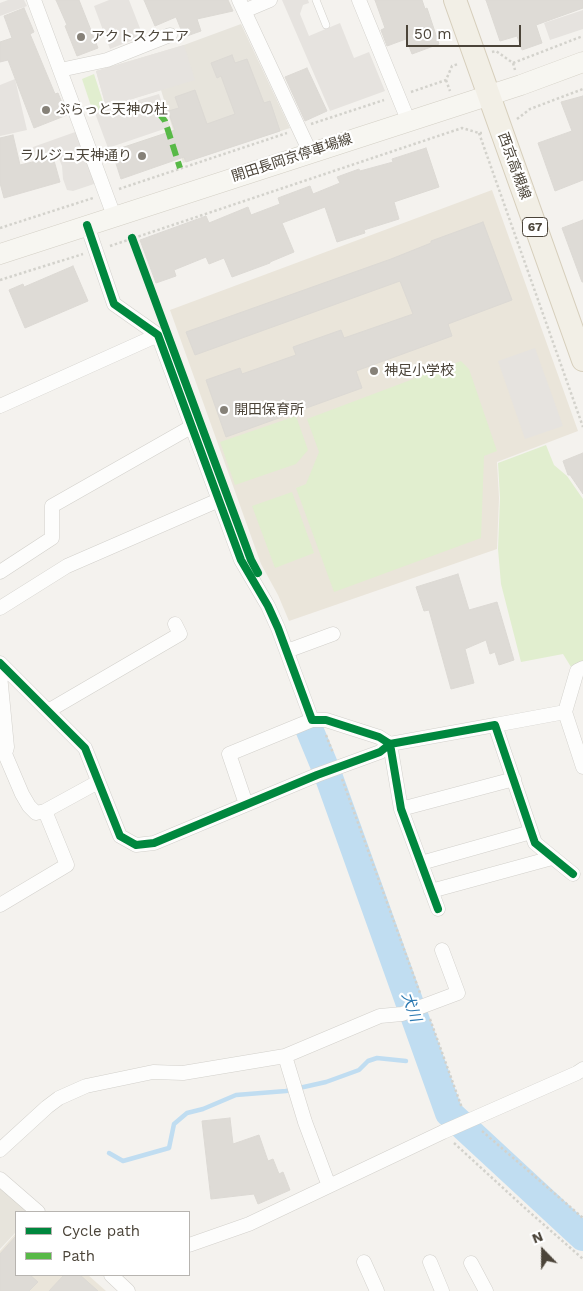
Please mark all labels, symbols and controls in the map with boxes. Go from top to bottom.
scale bar [408,15,523,47]
text: 50 m [414,25,451,43]
place label: アクトスクエア [91,29,189,45]
marker: アクトスクエア [75,31,87,43]
place label: ぷらっと天神の杜 [56,102,168,118]
marker: ぷらっと天神の杜 [40,104,52,116]
street label: 西京高槻線 [494,130,534,202]
street label: 開田長岡京停車場線 [229,131,355,185]
place label: ラルジュ天神通り [20,148,132,164]
marker: ラルジュ天神通り [136,150,148,162]
road number: 67 [522,218,548,236]
place label: 神足小学校 [384,363,454,379]
marker: 神足小学校 [368,365,380,377]
place label: 開田保育所 [234,402,304,418]
marker: 開田保育所 [218,404,230,416]
water label: 犬川 [397,990,425,1024]
legend [15,1211,190,1276]
text: Cycle path [62,1222,140,1240]
north arrow [518,1226,568,1276]
text: N [530,1228,545,1246]
text: Path [62,1247,95,1265]

